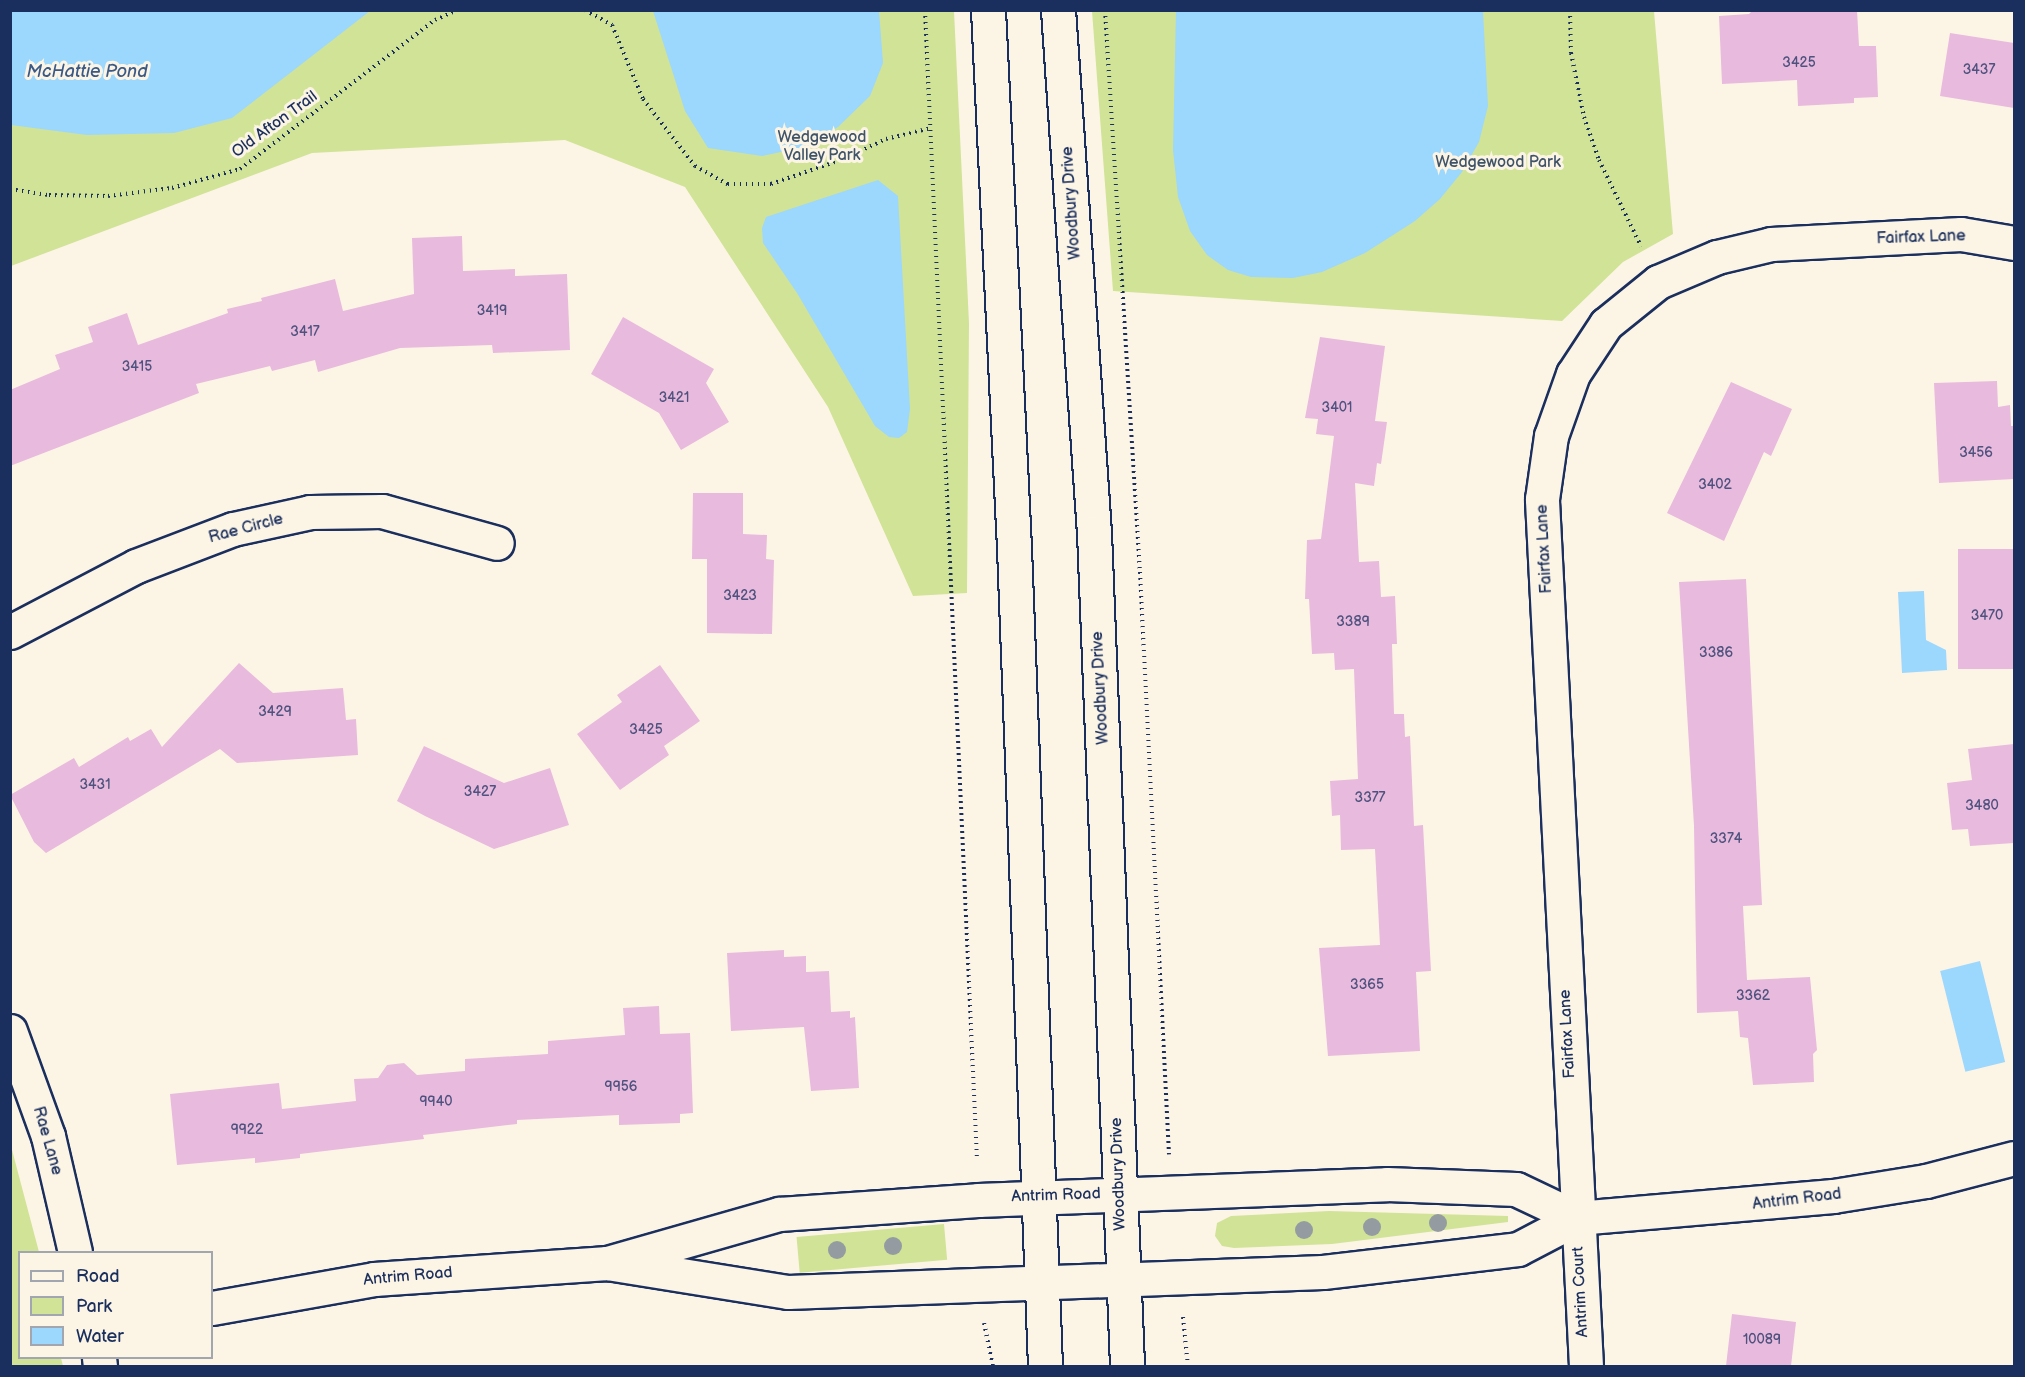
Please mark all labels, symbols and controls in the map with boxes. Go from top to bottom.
house number: 3425 [1782,55,1816,71]
water label: McHattie Pond [27,61,147,83]
house number: 3437 [1963,62,1995,78]
street label: Old Afton Trail [228,87,322,163]
park label: Wedgewood Valley Park [777,128,867,166]
street label: Woodbury Drive [1058,145,1086,261]
park label: Wedgewood Park [1435,153,1561,173]
street label: Fairfax Lane [1876,227,1966,249]
house number: 3419 [477,303,507,319]
house number: 3417 [290,324,320,340]
house number: 3415 [122,359,152,375]
house number: 3421 [659,390,689,406]
house number: 3401 [1322,400,1352,416]
house number: 3456 [1959,445,1993,461]
house number: 3402 [1698,477,1732,493]
street label: Fairfax Lane [1533,504,1557,594]
street label: Rae Circle [207,510,285,548]
house number: 3423 [723,588,757,604]
house number: 3470 [1971,608,2003,624]
house number: 3389 [1336,614,1370,630]
street label: Woodbury Drive [1088,630,1114,746]
house number: 3386 [1699,645,1733,661]
house number: 3429 [258,704,292,720]
house number: 3425 [629,722,663,738]
house number: 3431 [79,777,111,793]
house number: 3427 [464,784,496,800]
house number: 3377 [1355,790,1385,806]
house number: 3480 [1965,798,1999,814]
house number: 3374 [1710,831,1742,847]
house number: 3365 [1350,977,1384,993]
house number: 3362 [1736,988,1770,1004]
street label: Fairfax Lane [1556,989,1580,1079]
house number: 9956 [605,1079,637,1095]
house number: 9940 [420,1094,452,1110]
street label: Rae Lane [28,1104,66,1178]
street label: Woodbury Drive [1107,1116,1131,1232]
house number: 9922 [231,1122,263,1138]
street label: Antrim Road [1011,1185,1101,1207]
street label: Antrim Road [1751,1185,1843,1215]
street label: Antrim Court [1569,1246,1593,1338]
legend [18,1251,213,1359]
street label: Antrim Road [363,1264,453,1290]
text: Road [76,1266,120,1287]
text: Park [76,1296,112,1317]
text: Water [76,1326,124,1347]
house number: 10089 [1743,1332,1781,1348]

